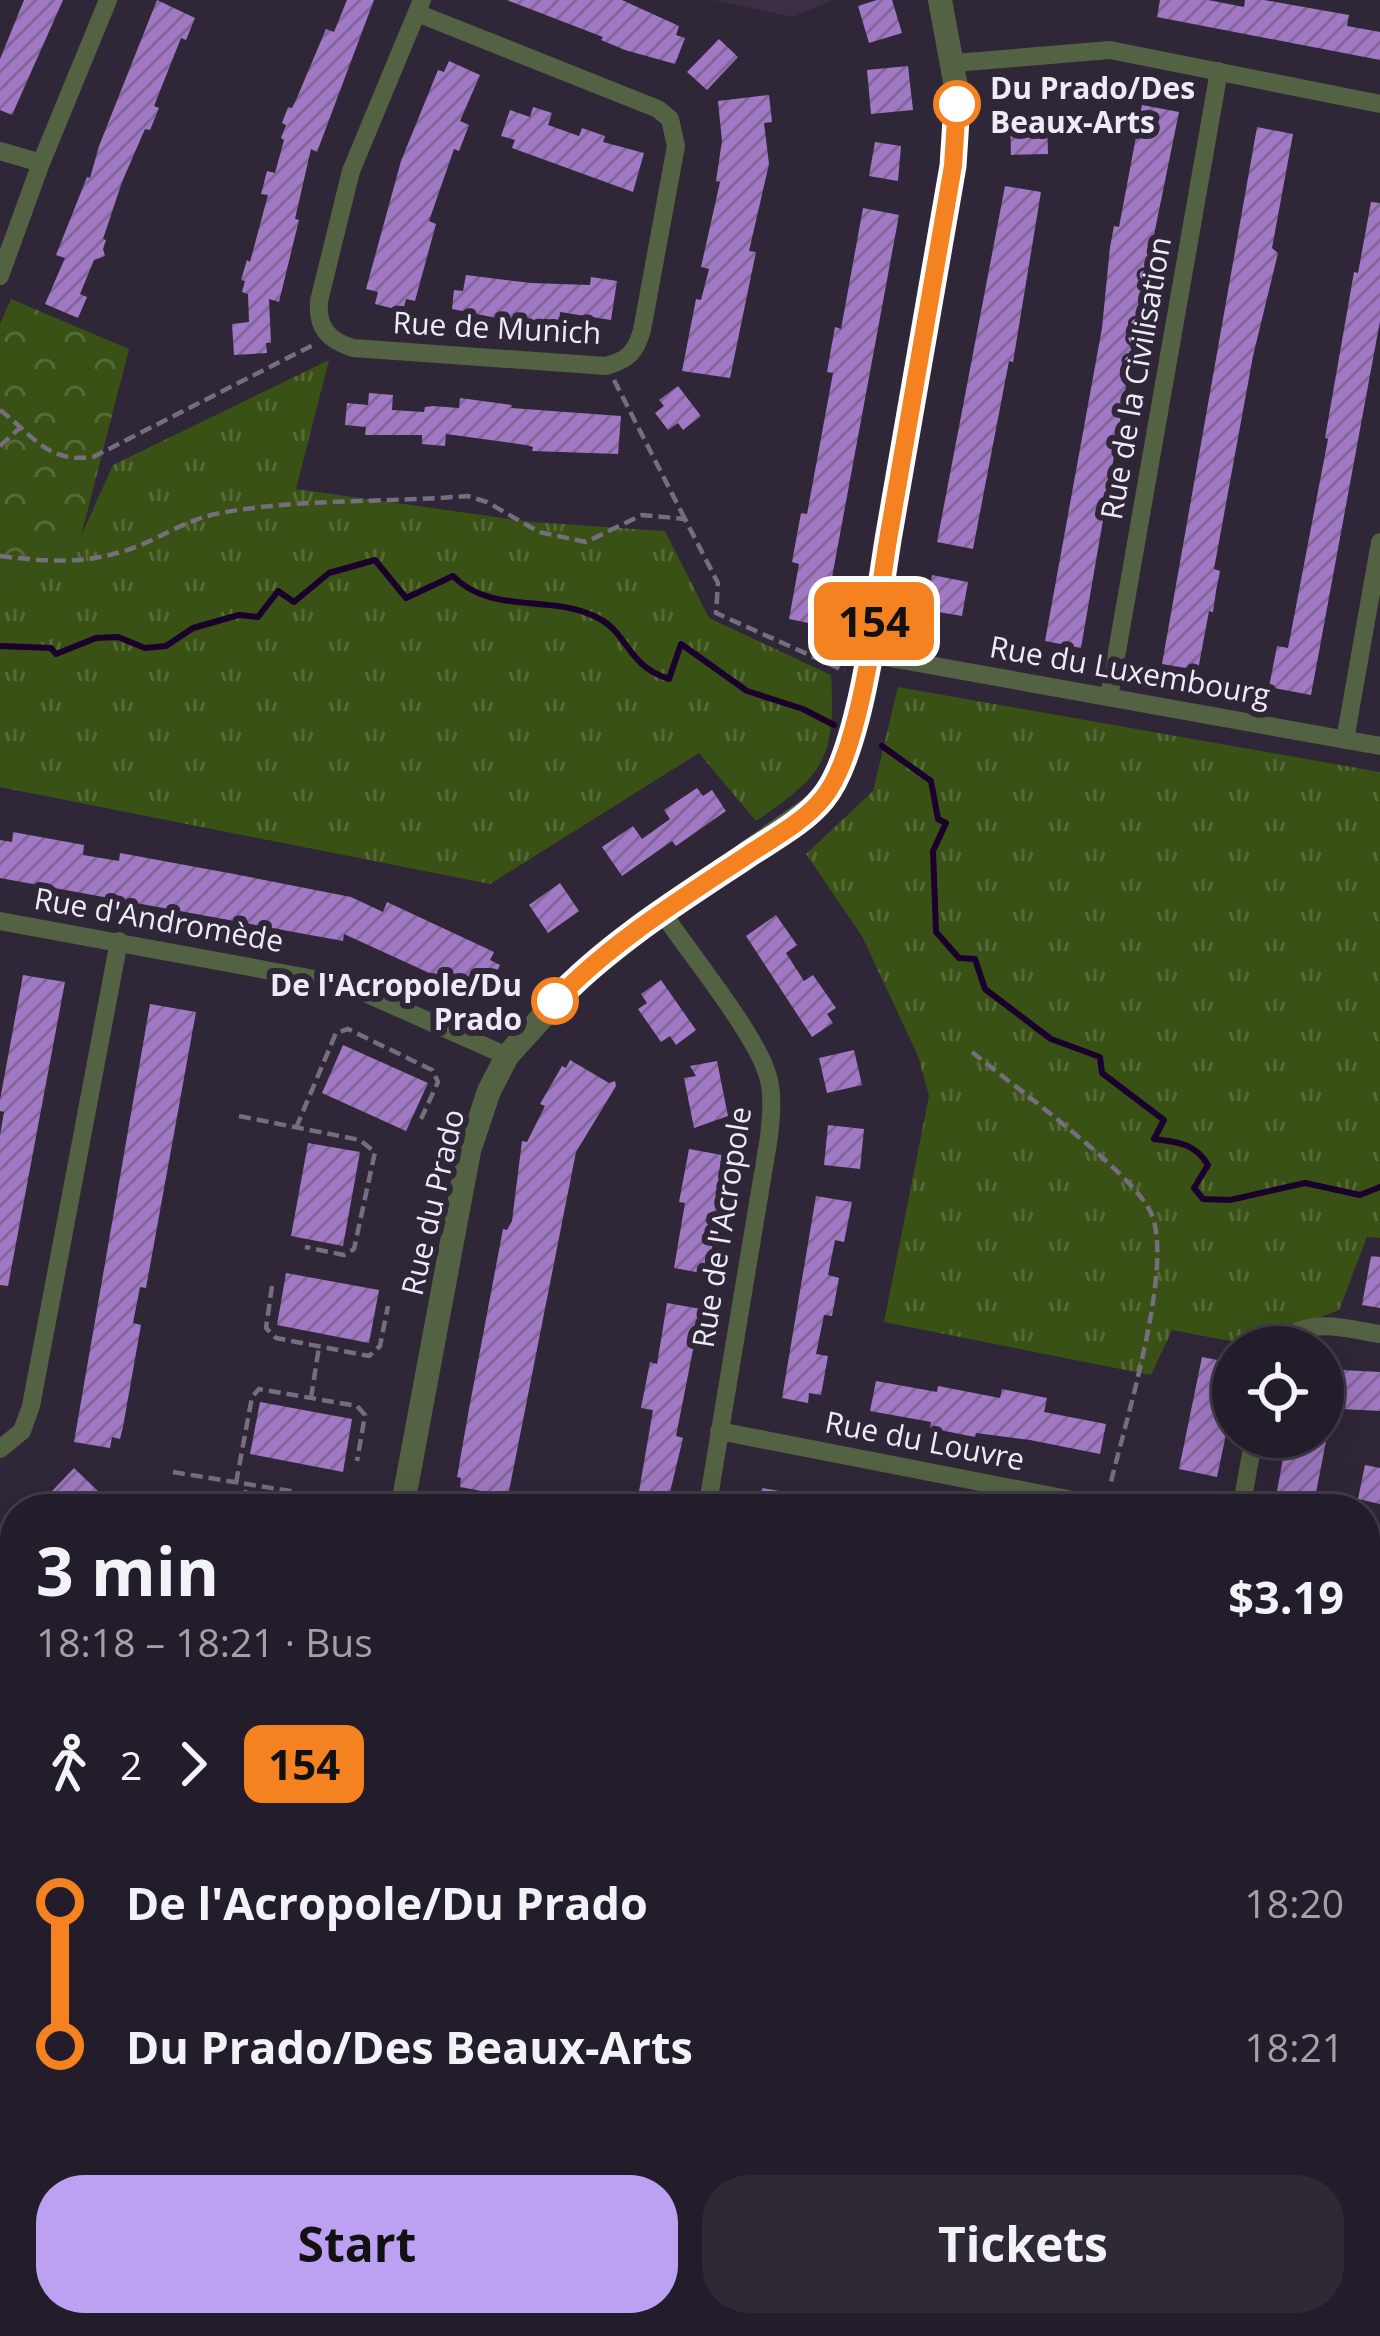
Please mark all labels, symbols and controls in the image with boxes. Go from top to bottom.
place label: Du Prado/Des Beaux-Arts [990,67,1195,142]
marker: Du Prado/Des Beaux-Arts [935,82,979,126]
street label: Rue de la Civilisation [1090,233,1180,523]
street label: Rue de Munich [392,301,602,353]
line badge: 154 [805,582,943,660]
text: 154 [838,592,910,649]
street label: Rue du Luxembourg [987,625,1273,715]
street label: Rue d'Andromède [31,877,287,961]
place label: De l'Acropole/Du Prado [270,964,522,1039]
marker: De l'Acropole/Du Prado [533,979,577,1023]
street label: Rue de l'Acropole [682,1104,760,1350]
street label: Rue du Prado [391,1105,473,1299]
map controls [1212,1326,1344,1458]
button: locate [1212,1326,1344,1458]
street label: Rue du Louvre [822,1401,1028,1479]
text: 3 min [36,1525,219,1615]
text: $3.19 [1228,1566,1344,1627]
text: 18:18 – 18:21 · Bus [36,1615,373,1668]
icon: walk [36,1731,102,1797]
icon: forward [160,1731,226,1797]
text: 154 [268,1735,340,1792]
text: 2 [120,1738,142,1791]
text: De l'Acropole/Du Prado [126,1872,648,1933]
text: 18:20 [1245,1876,1344,1929]
text: Du Prado/Des Beaux-Arts [126,2016,693,2077]
text: 18:21 [1245,2020,1344,2073]
button: Start [36,2175,678,2313]
button: Tickets [702,2175,1344,2313]

